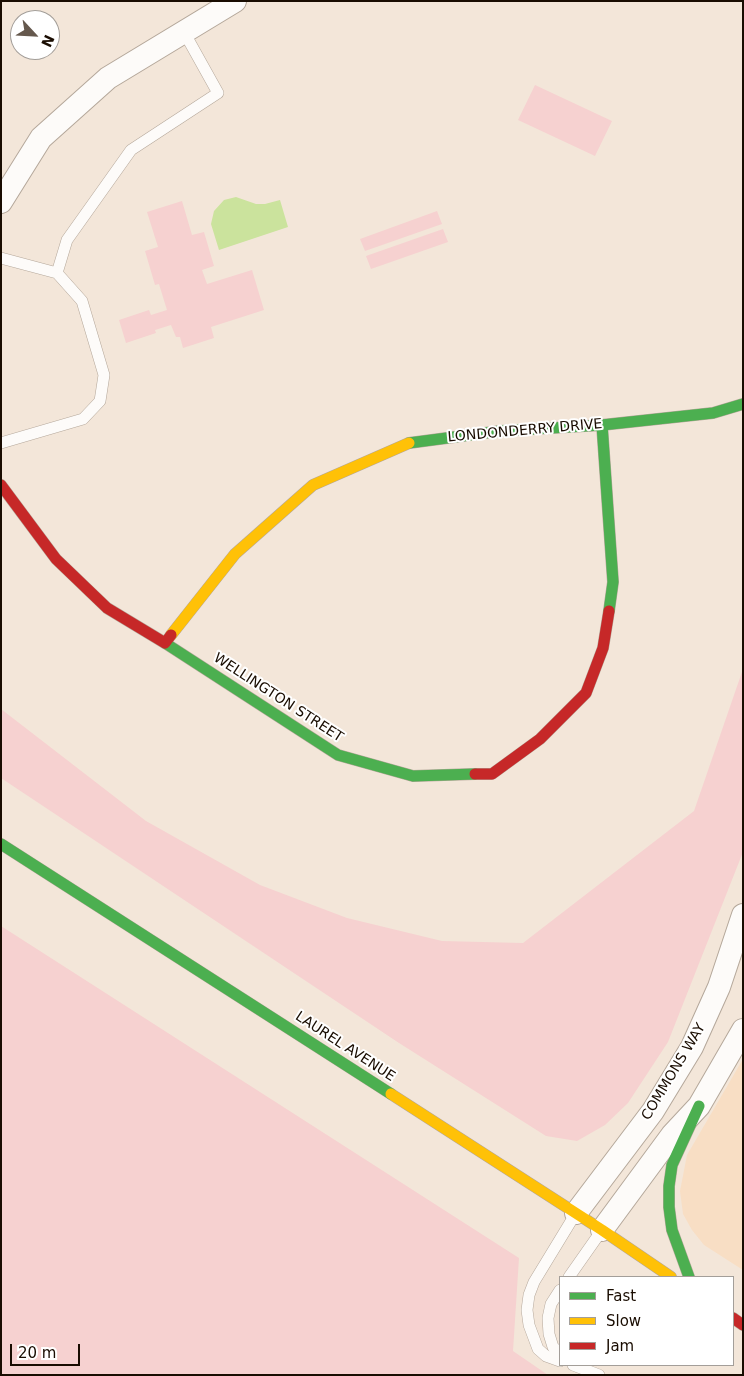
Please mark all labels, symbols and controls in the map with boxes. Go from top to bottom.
north arrow [10,10,60,60]
text: N [38,32,57,50]
street label: LONDONDERRY DRIVE [447,416,603,446]
street label: WELLINGTON STREET [210,650,346,746]
street label: LAUREL AVENUE [292,1009,398,1085]
street label: COMMONS WAY [638,1021,710,1123]
legend [559,1276,734,1366]
text: Fast [606,1287,636,1305]
text: Slow [606,1312,641,1330]
scale bar [12,1334,82,1366]
text: Jam [606,1337,634,1355]
text: 20 m [18,1344,56,1362]

